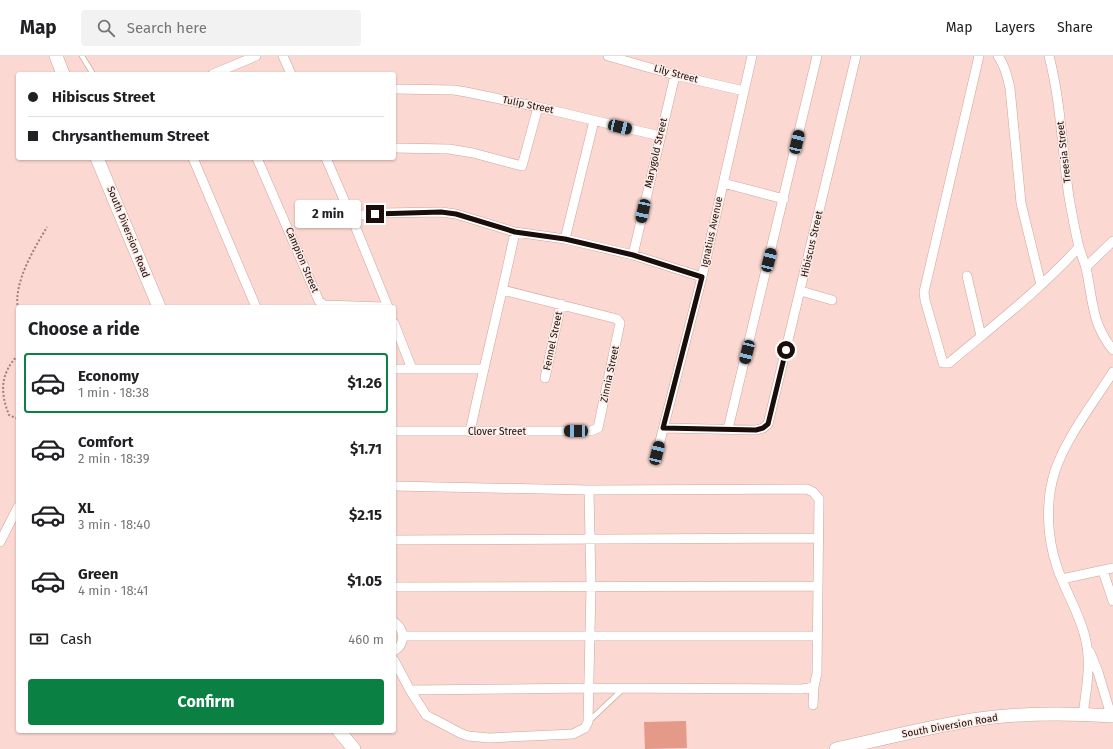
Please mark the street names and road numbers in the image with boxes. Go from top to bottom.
street label: Lily Street [653,62,700,86]
street label: Tulip Street [501,94,555,116]
street label: Marygold Street [642,116,670,189]
street label: Treesia Street [1054,120,1074,184]
street label: South Diversion Road [104,185,152,279]
street label: Ignatius Avenue [699,195,725,269]
street label: Hibiscus Street [799,209,826,278]
street label: Campion Street [283,226,321,295]
street label: Fennel Street [541,310,565,372]
street label: Zinnia Street [598,344,622,404]
street label: Clover Street [468,426,526,438]
street label: South Diversion Road [901,712,999,740]

